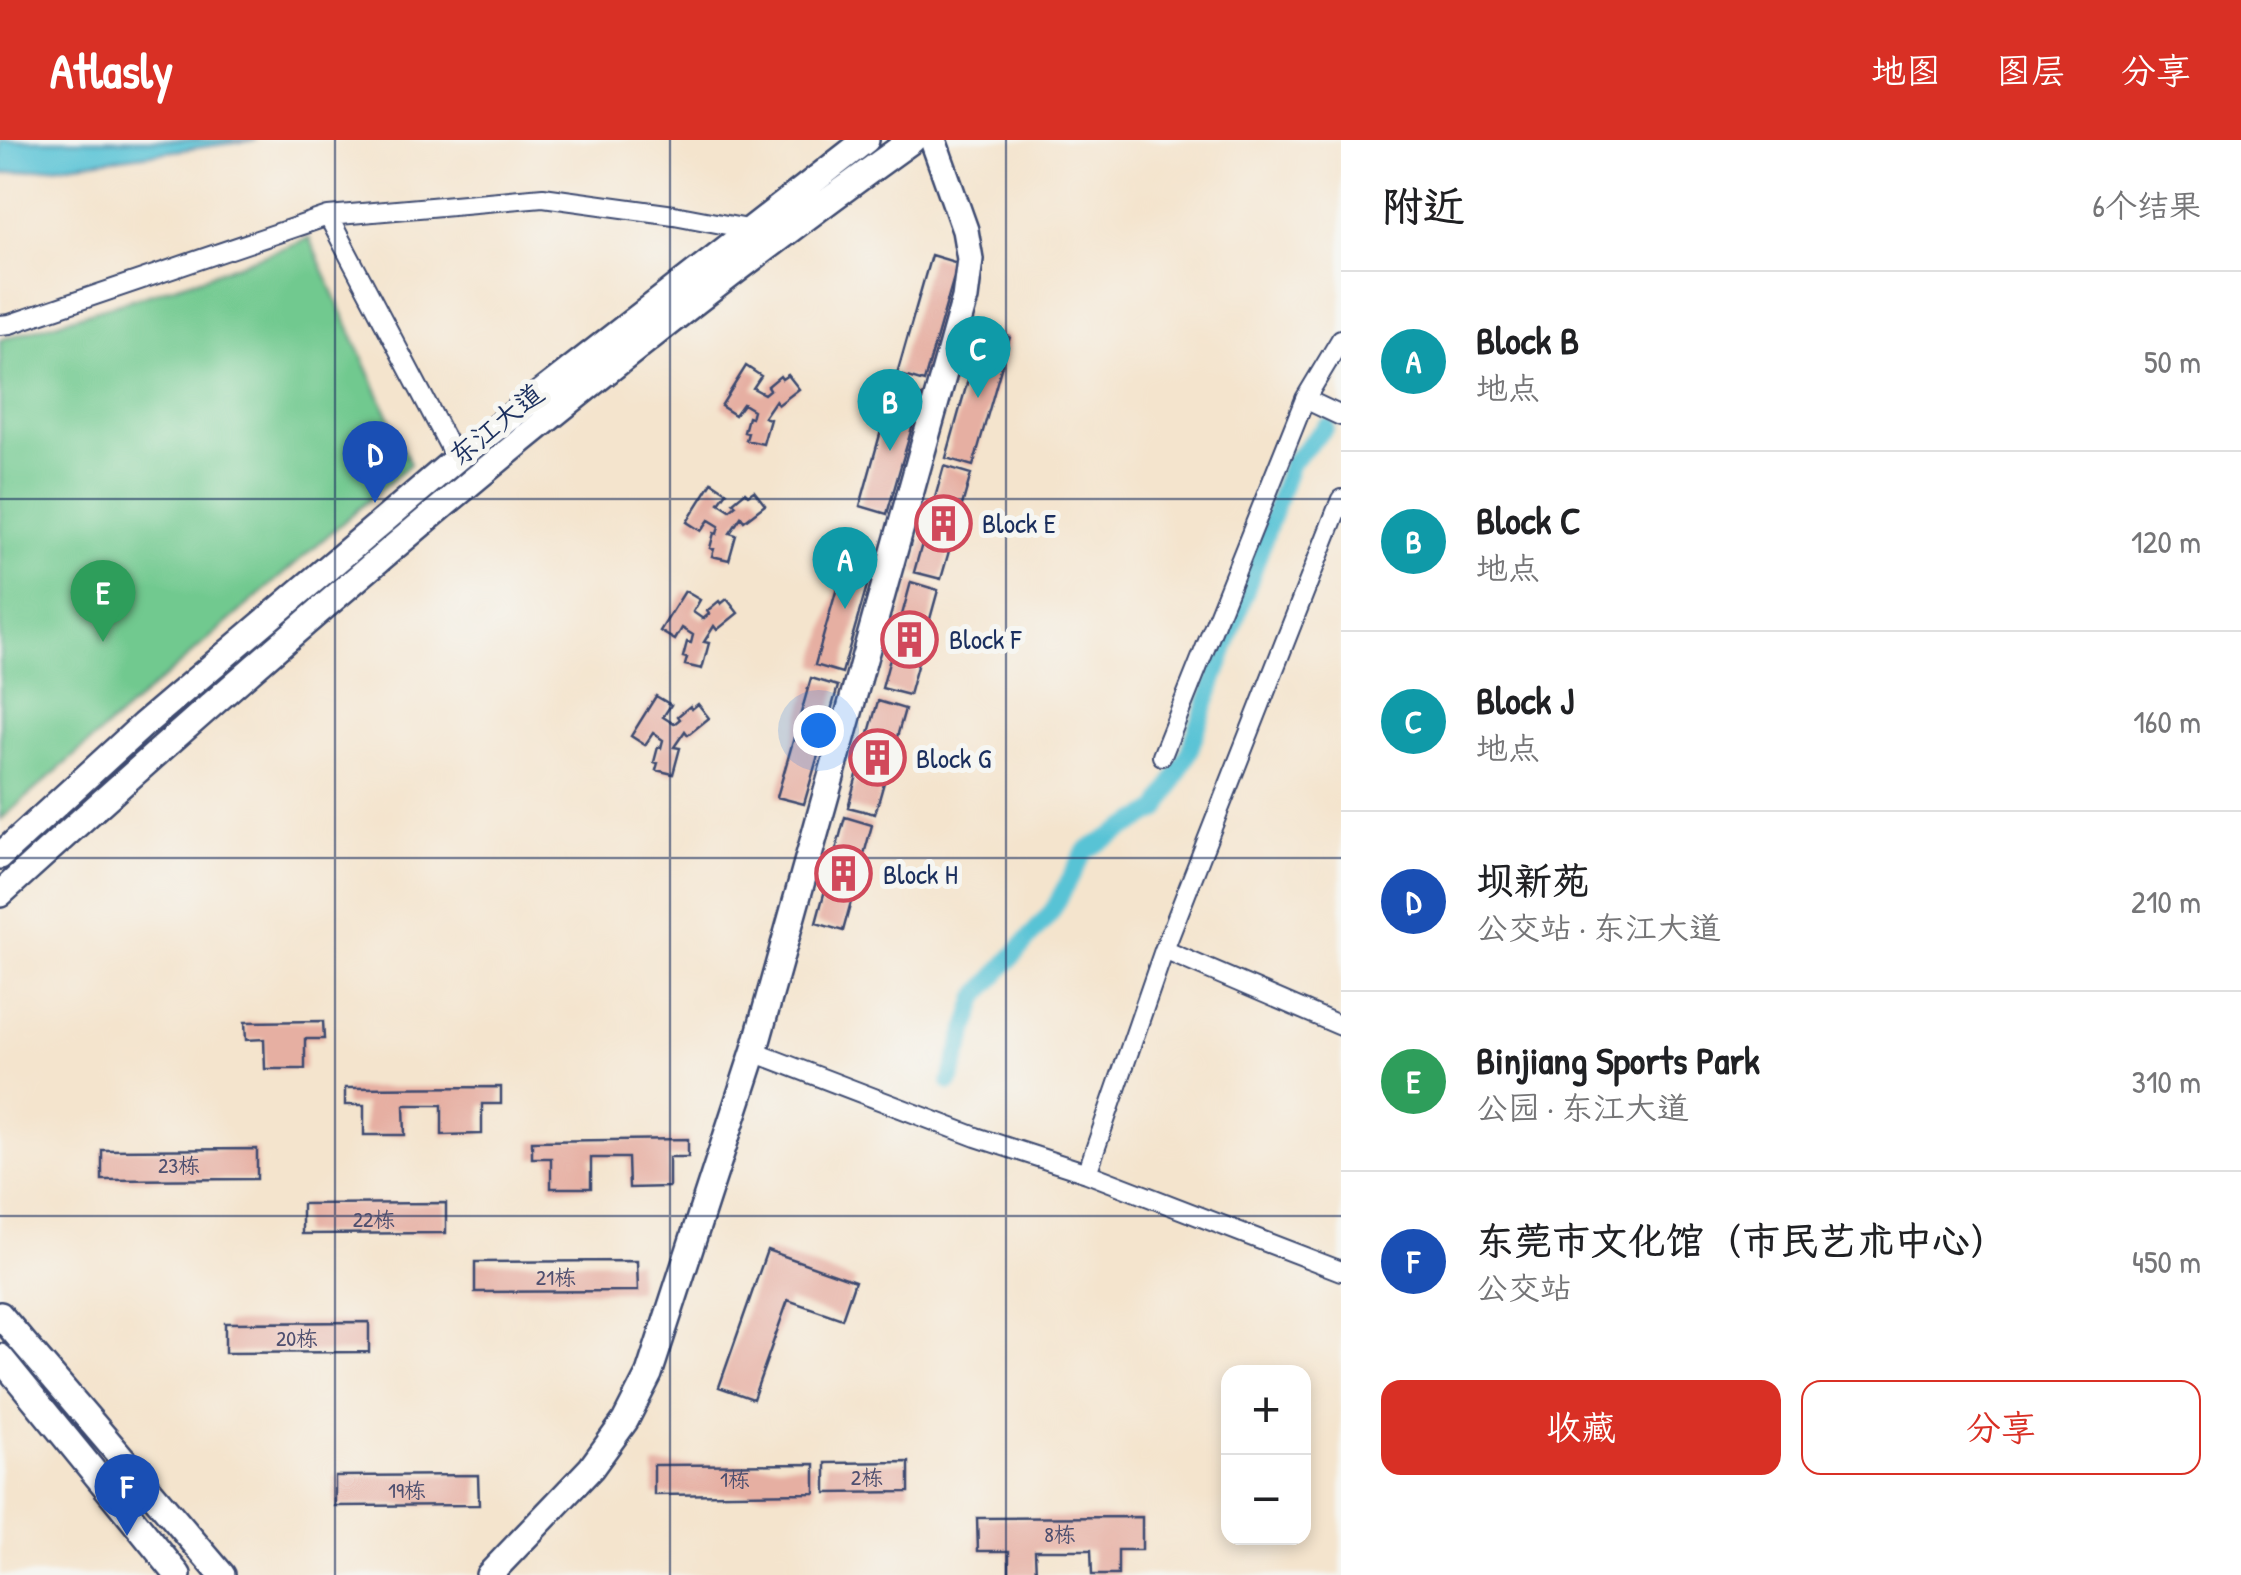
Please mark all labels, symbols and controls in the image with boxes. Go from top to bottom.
text: Atlasly [50,38,173,103]
text: 地图 [1871,47,1941,94]
text: 图层 [1996,47,2066,94]
text: 分享 [2121,47,2191,94]
text: 附近 [1381,177,1465,234]
text: 6个结果 [2092,184,2201,227]
text: Block B [1476,314,1579,366]
pin: C [946,316,1010,398]
text: A [1406,340,1421,383]
text: 50 m [2144,340,2201,383]
text: 地点 [1476,366,1540,409]
pin: B [858,368,922,451]
street label: 东江大道 [441,374,551,474]
pin: D [342,420,408,503]
building icon: Block E [913,493,973,553]
text: Block C [1476,494,1581,546]
place label: Block E [982,504,1056,542]
text: B [1405,520,1422,563]
text: 120 m [2131,520,2201,563]
pin: A [812,526,878,609]
text: 地点 [1476,546,1540,589]
pin: E [70,560,136,642]
building icon: Block F [880,609,940,669]
place label: Block F [949,620,1023,658]
text: Block J [1476,674,1574,726]
text: C [1405,700,1422,743]
text: 160 m [2133,700,2201,743]
your location [793,705,844,756]
text: 地点 [1476,726,1540,769]
building icon: Block G [847,728,907,788]
place label: Block G [916,739,992,777]
building icon: Block H [814,844,874,904]
text: 坝新苑 [1476,854,1590,906]
place label: Block H [883,855,958,893]
text: D [1406,880,1421,923]
text: 210 m [2131,880,2201,923]
text: 公交站 · 东江大道 [1476,906,1721,949]
text: Binjiang Sports Park [1476,1034,1760,1086]
text: E [1406,1060,1421,1103]
text: 310 m [2132,1060,2201,1103]
text: 公园 · 东江大道 [1476,1086,1689,1129]
house number: 23栋 [158,1150,200,1180]
house number: 22栋 [353,1204,395,1234]
text: 东莞市文化馆（市民艺术中心） [1476,1214,2008,1266]
text: F [1407,1240,1420,1283]
text: 450 m [2132,1240,2201,1283]
house number: 21栋 [536,1262,576,1292]
text: 公交站 [1476,1266,1572,1309]
house number: 20栋 [276,1323,318,1353]
map controls [1221,1365,1311,1545]
button: + [1221,1365,1311,1455]
button: 收藏 [1381,1380,1781,1475]
button: 分享 [1801,1380,2201,1475]
pin: F [94,1454,160,1536]
button: − [1221,1455,1311,1545]
house number: 2栋 [851,1462,883,1492]
house number: 1栋 [720,1464,750,1494]
house number: 19栋 [388,1475,426,1505]
house number: 8栋 [1044,1519,1076,1549]

